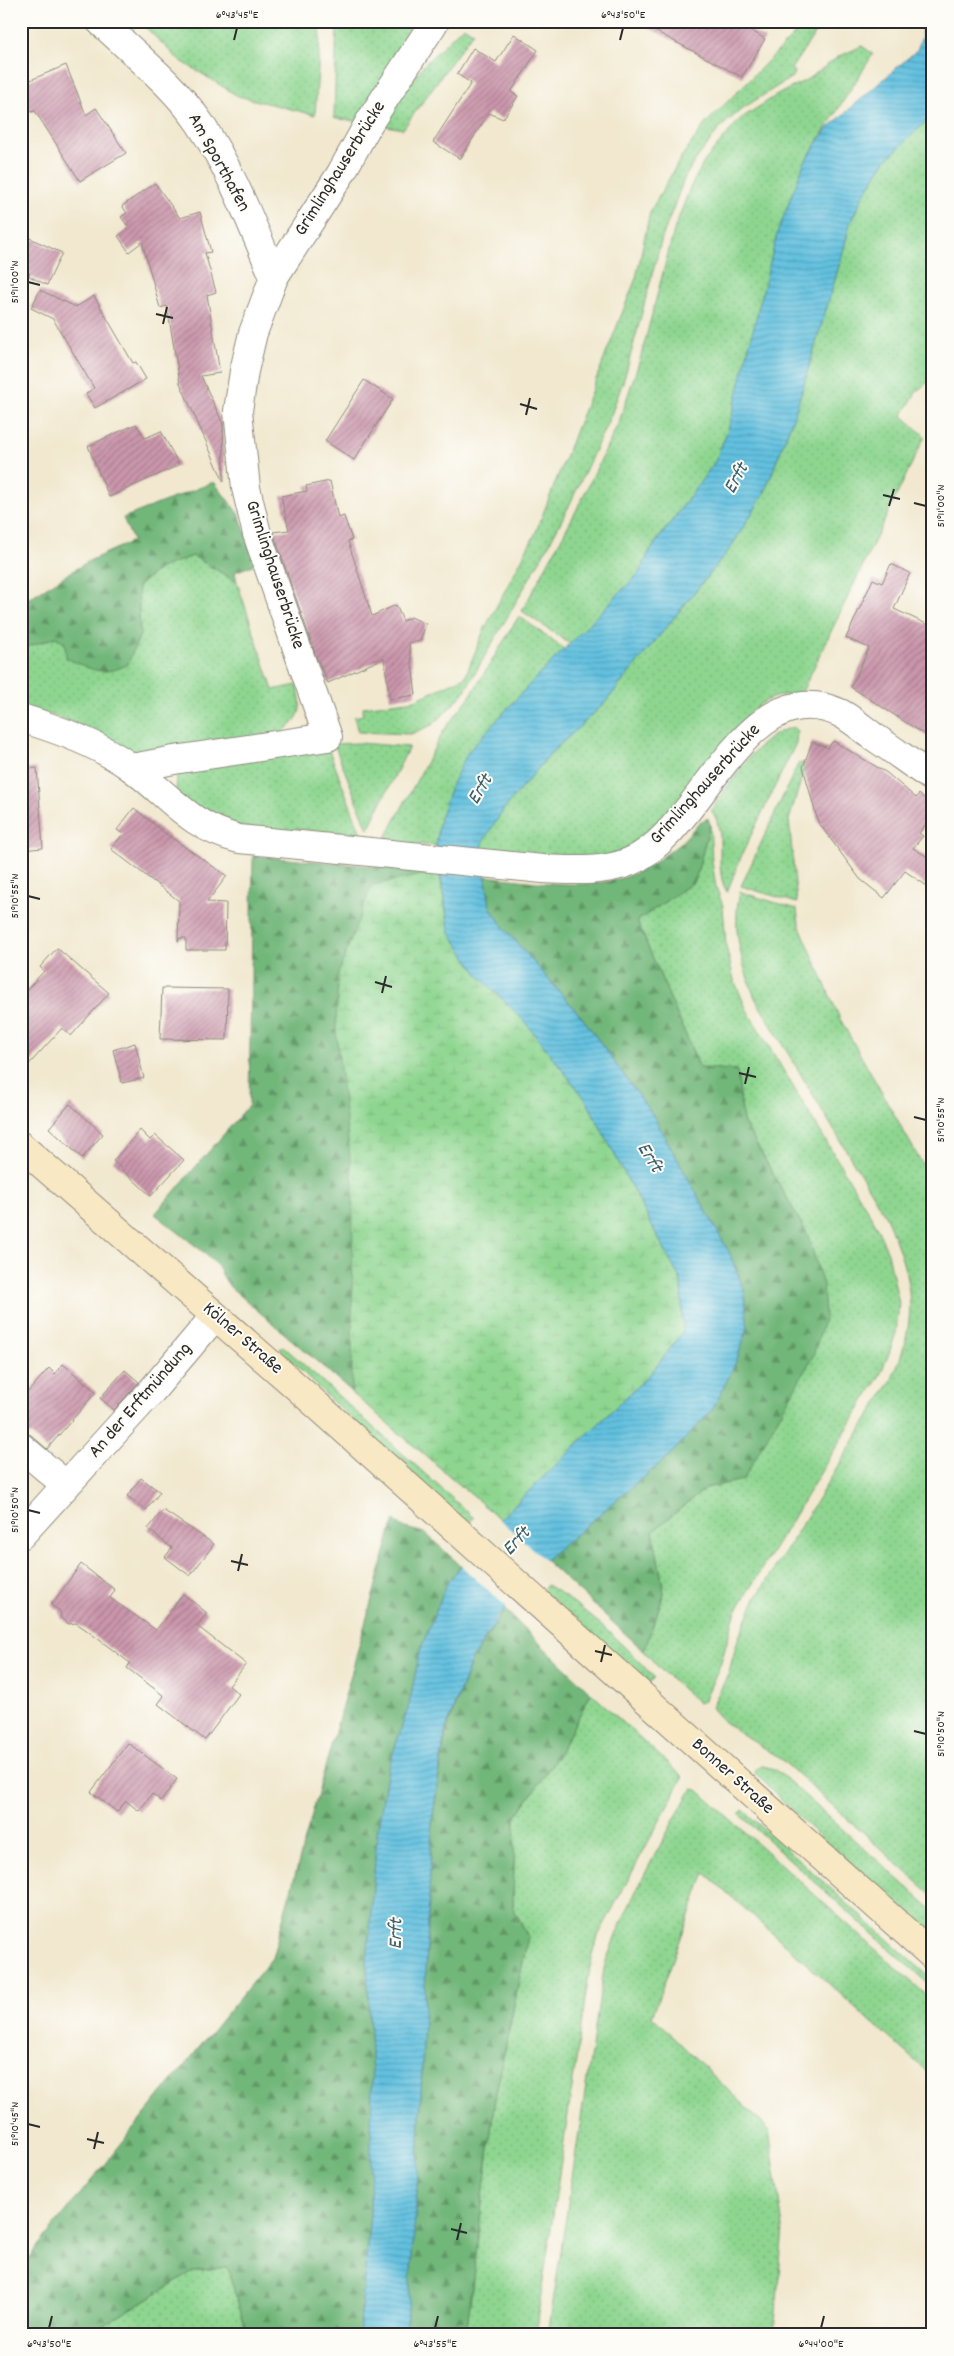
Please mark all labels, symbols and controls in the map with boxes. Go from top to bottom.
text: 6°43'45"E [216,7,259,24]
text: 6°43'50"E [601,7,646,24]
street label: Grimlinghauserbrücke [289,96,393,242]
street label: Am Sporthafen [180,109,256,217]
text: 51°11'00"N [7,260,24,303]
water label: Erft [717,457,758,499]
text: 51°11'00"N [933,484,950,527]
street label: Grimlinghauserbrücke [237,497,311,653]
street label: Grimlinghauserbrücke [644,718,768,852]
water label: Erft [461,768,502,810]
text: 51°10'55"N [7,873,24,918]
text: 51°10'55"N [933,1097,950,1142]
water label: Erft [629,1138,670,1180]
street label: Kölner Straße [196,1296,288,1382]
street label: An der Erftmündung [83,1337,199,1465]
text: 51°10'50"N [7,1487,24,1533]
water label: Erft [496,1520,539,1563]
text: 51°10'50"N [933,1711,950,1757]
street label: Bonner Straße [685,1732,779,1822]
water label: Erft [383,1917,411,1950]
text: 51°10'45"N [7,2102,24,2146]
text: 6°43'50"E [27,2336,72,2353]
text: 6°43'55"E [413,2336,457,2353]
text: 6°44'00"E [799,2336,844,2353]

